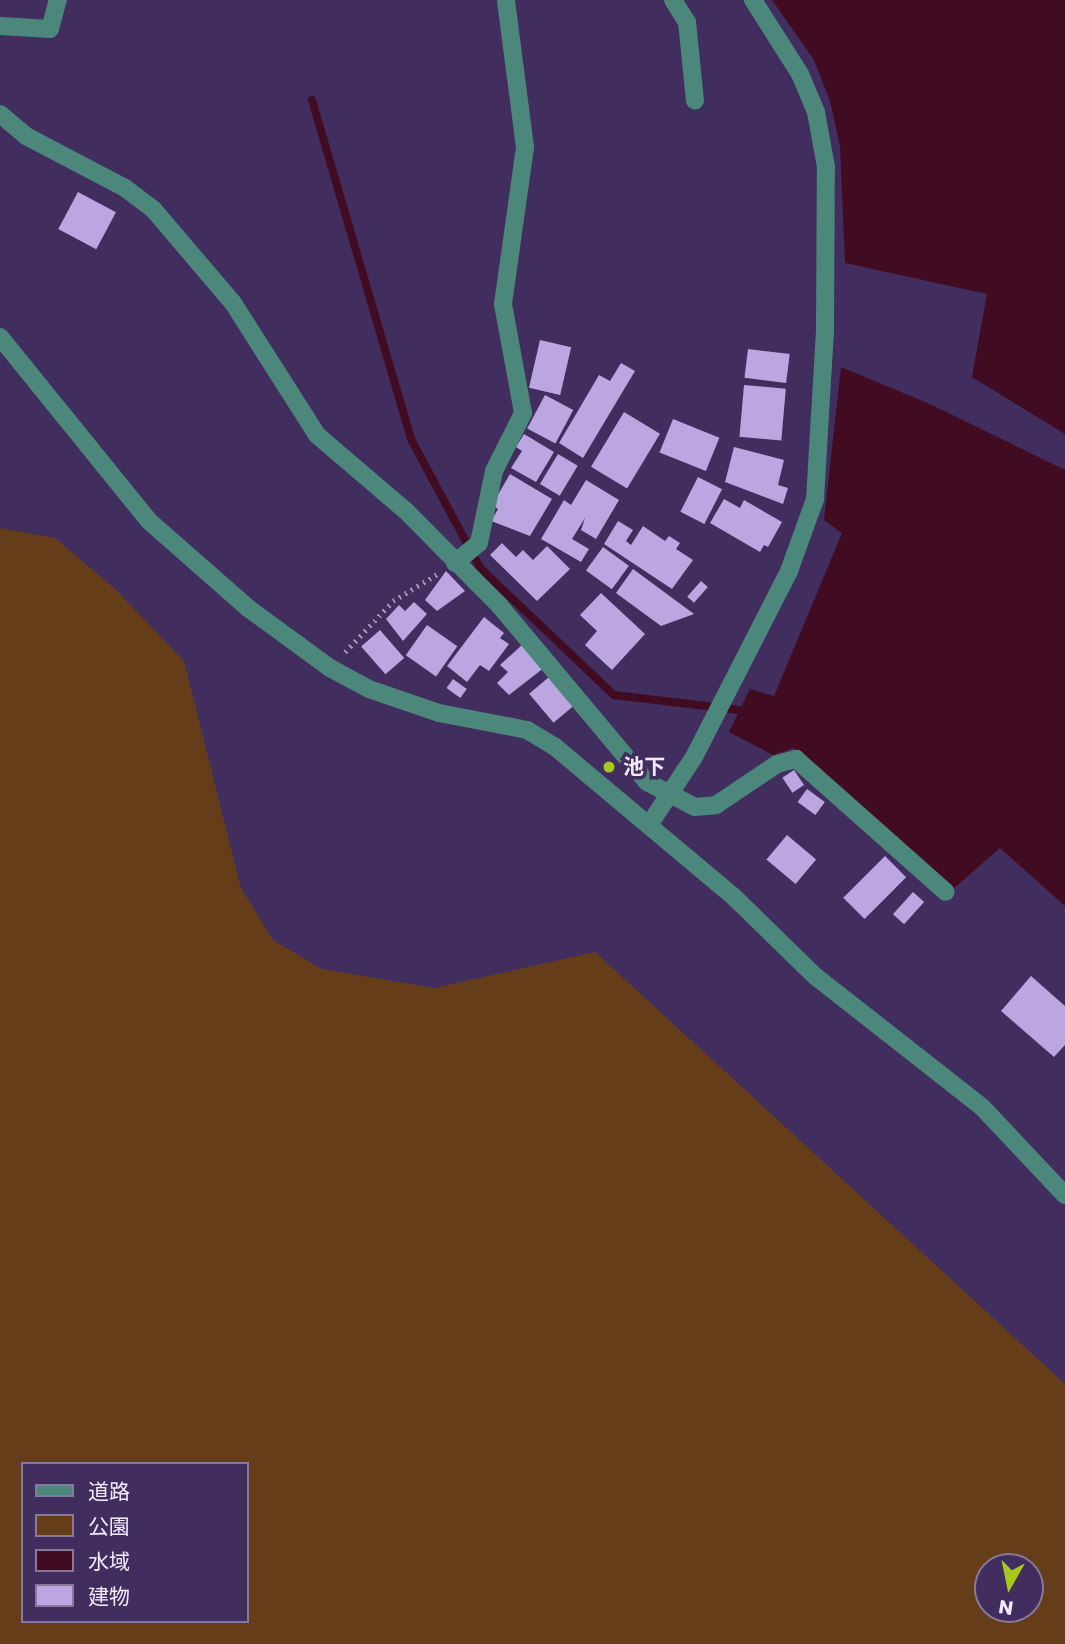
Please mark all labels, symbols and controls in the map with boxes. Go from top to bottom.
place label: 池下 [623,754,665,780]
marker: 池下 [601,759,617,775]
legend [21,1462,248,1623]
text: 道路 [88,1477,130,1506]
text: 公園 [88,1512,130,1541]
text: 水域 [88,1547,130,1576]
north arrow [974,1553,1044,1623]
text: 建物 [88,1582,130,1611]
text: N [997,1593,1015,1622]

